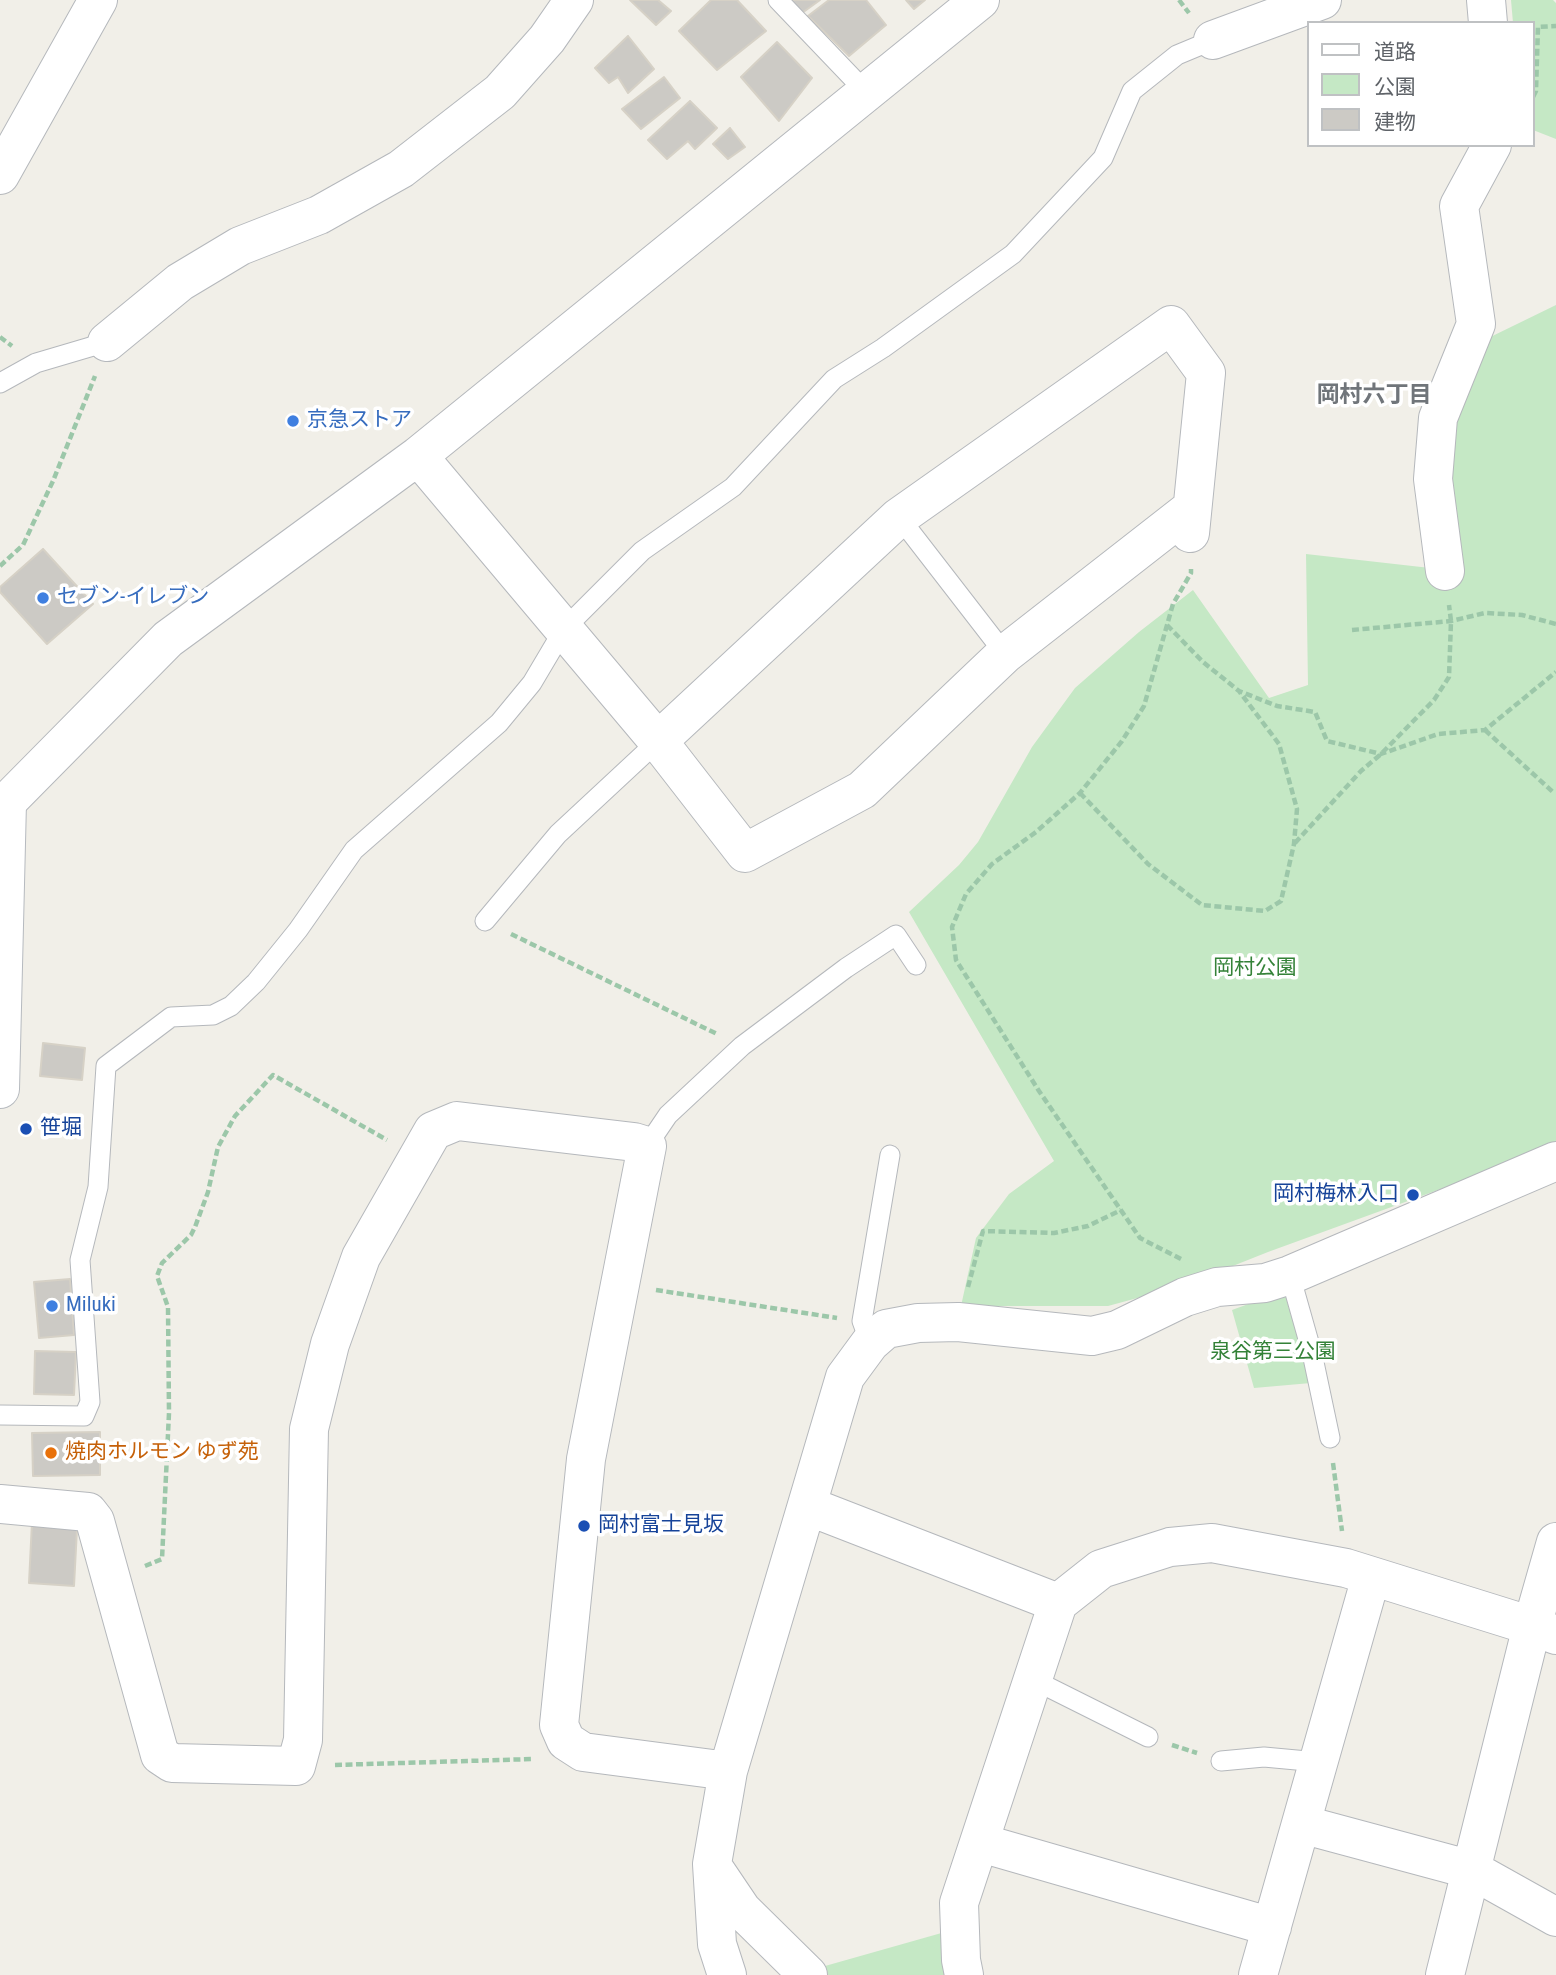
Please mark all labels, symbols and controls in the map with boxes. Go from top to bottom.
legend [1308,21,1535,147]
text: 道路 [1374,40,1416,64]
text: 公園 [1374,75,1416,99]
text: 建物 [1374,110,1416,134]
district label: 岡村六丁目 [1317,382,1431,410]
place label: 京急ストア [307,408,412,434]
marker: 京急ストア [285,413,301,429]
place label: セブン-イレブン [57,585,209,611]
marker: セブン-イレブン [35,590,51,606]
park label: 岡村公園 [1213,956,1297,982]
place label: 笹堀 [40,1116,82,1142]
marker: 笹堀 [18,1121,34,1137]
place label: 岡村梅林入口 [1273,1182,1399,1208]
marker: 岡村梅林入口 [1405,1187,1421,1203]
place label: Miluki [66,1293,116,1319]
marker: Miluki [44,1298,60,1314]
park label: 泉谷第三公園 [1210,1340,1336,1366]
place label: 焼肉ホルモン ゆず苑 [65,1440,259,1466]
marker: 焼肉ホルモン ゆず苑 [43,1445,59,1461]
place label: 岡村富士見坂 [598,1513,724,1539]
marker: 岡村富士見坂 [576,1518,592,1534]

